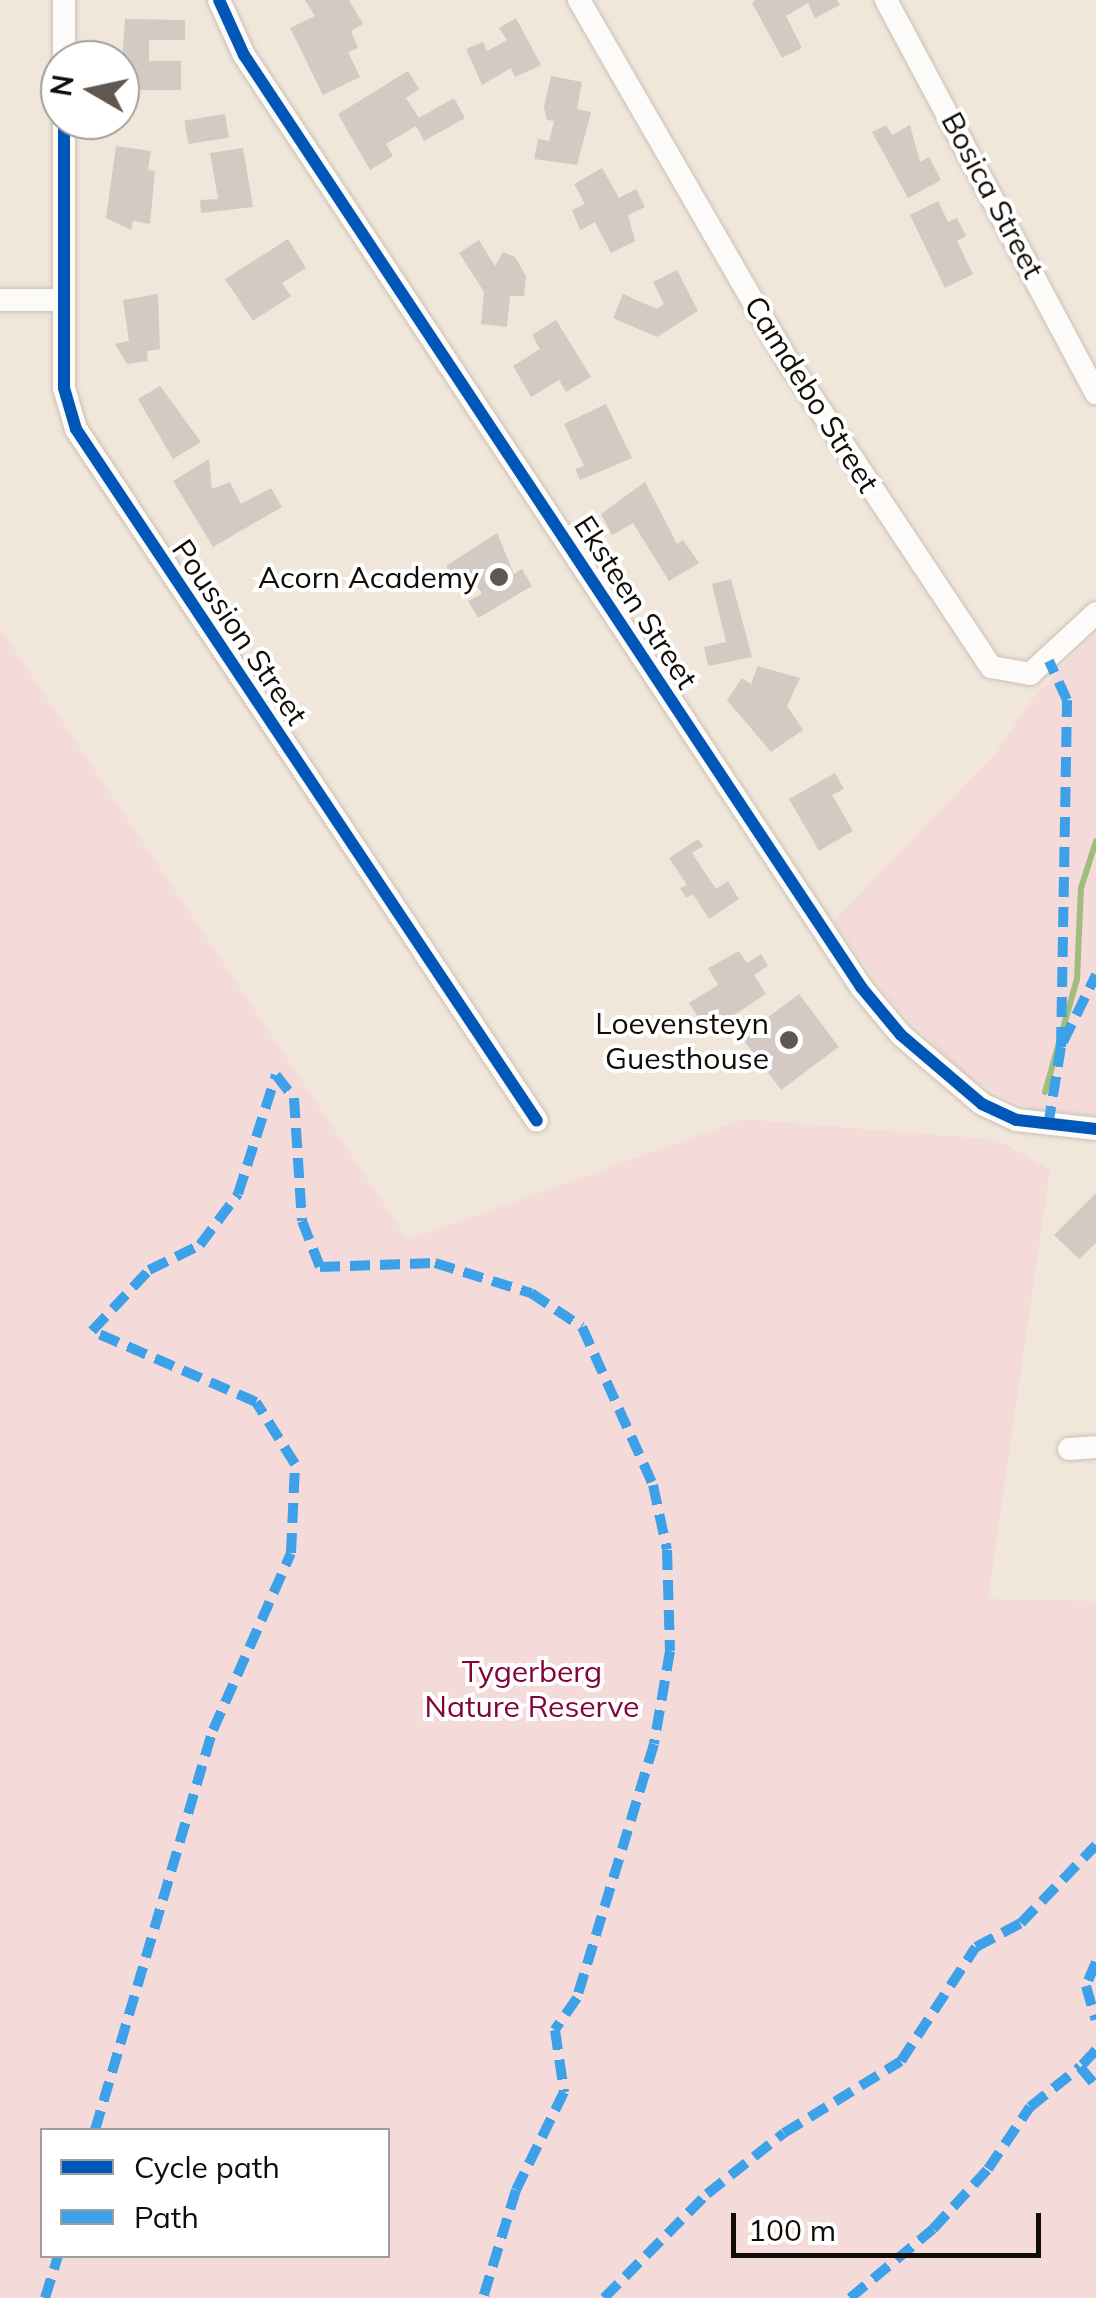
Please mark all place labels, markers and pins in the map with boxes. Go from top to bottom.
place label: Acorn Academy [258,559,479,595]
marker: Acorn Academy [488,566,510,588]
place label: Loevensteyn Guesthouse [595,1005,769,1076]
marker: Loevensteyn Guesthouse [778,1029,800,1051]

